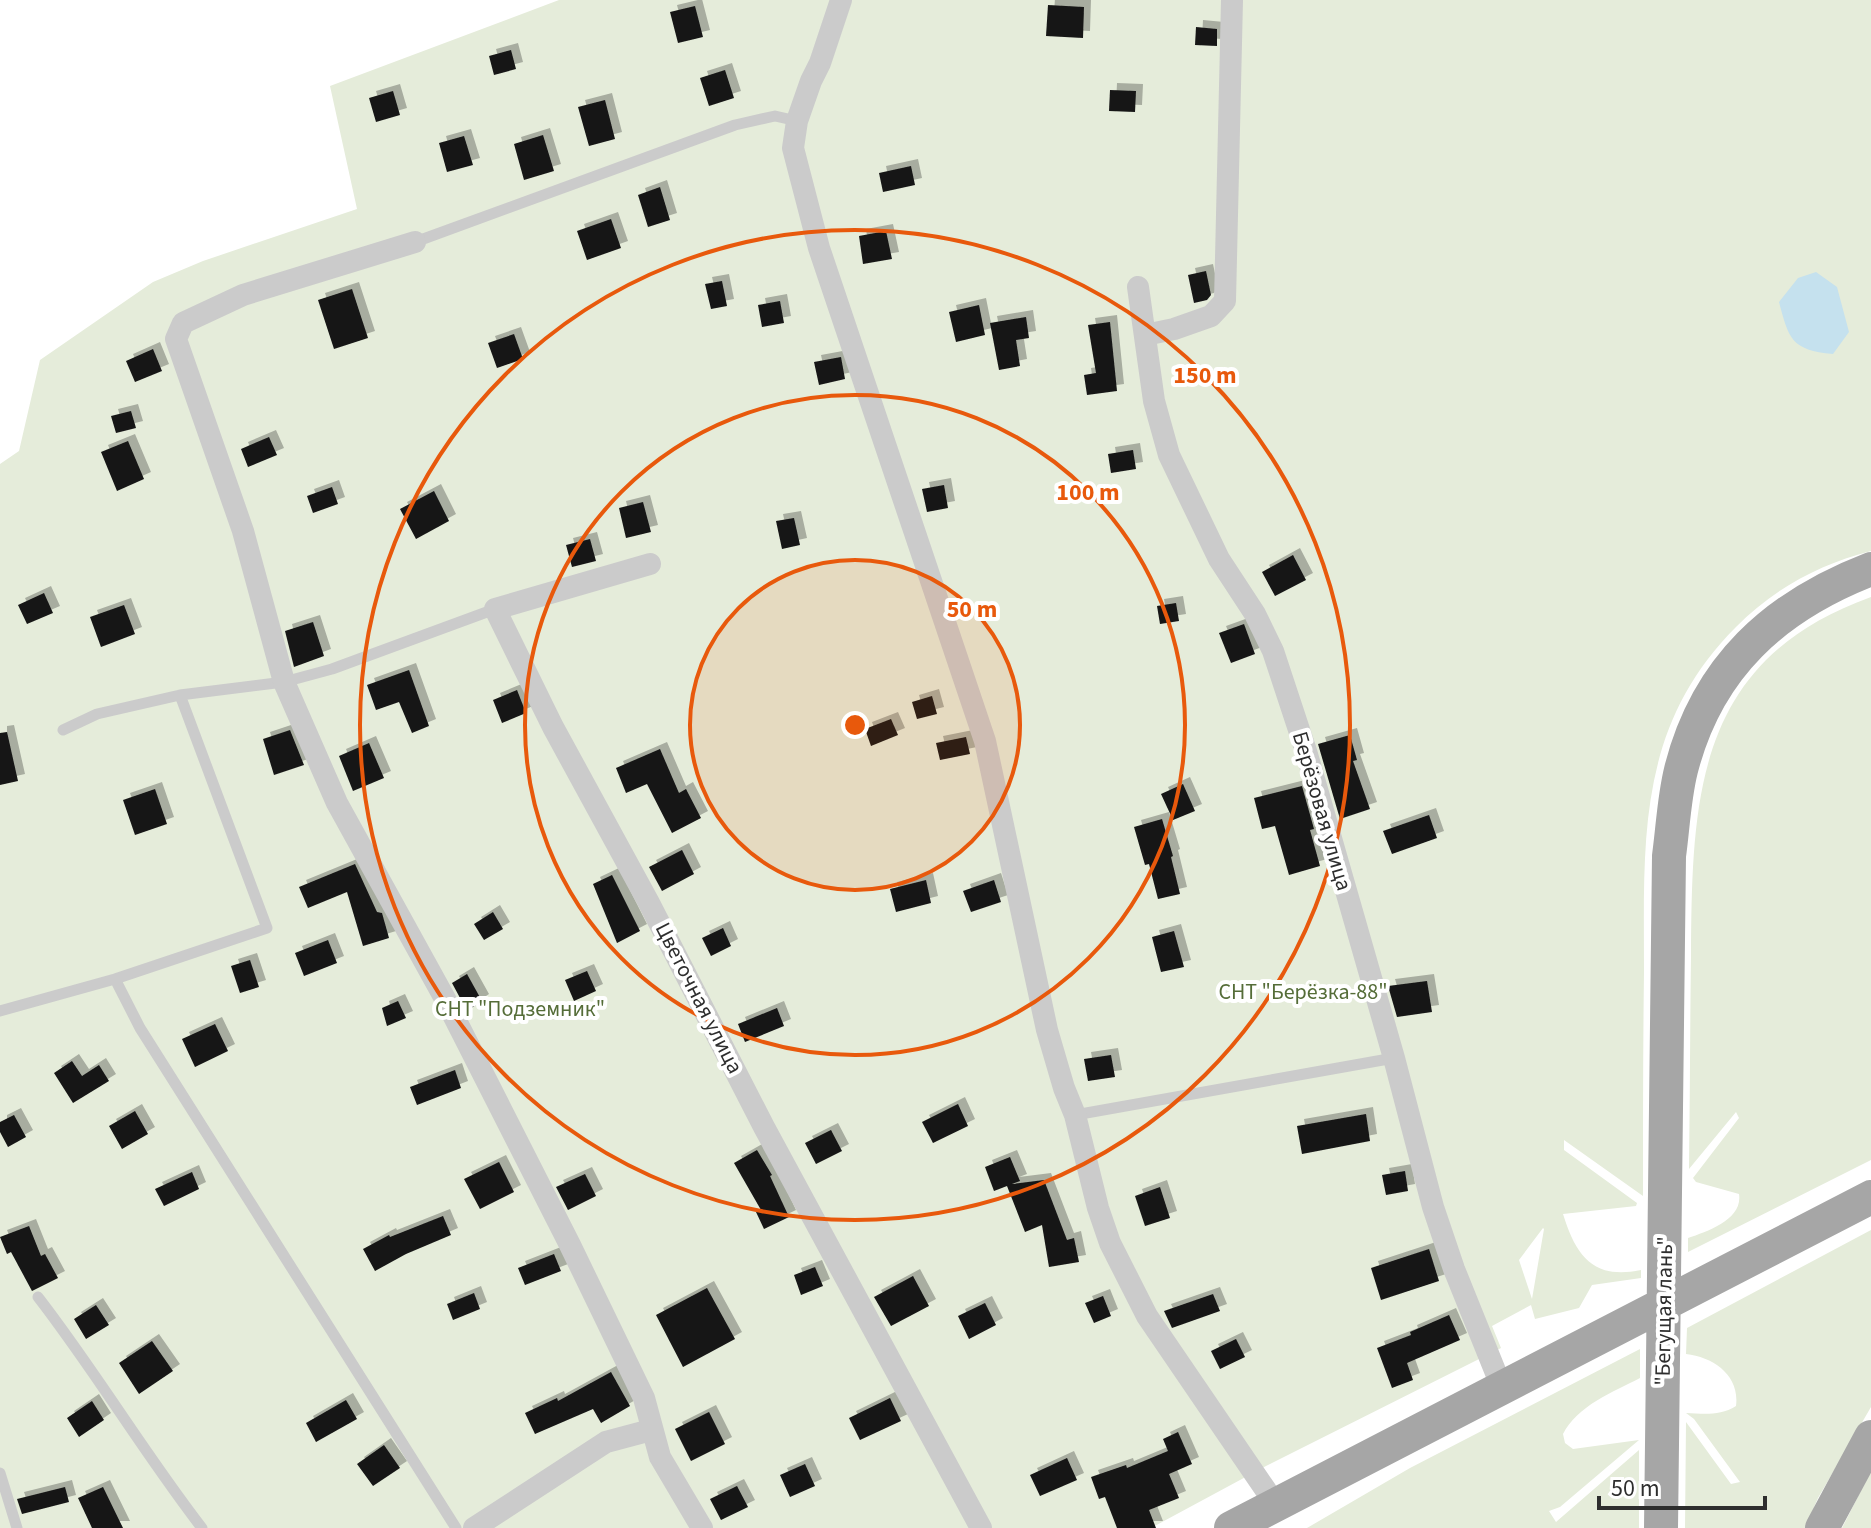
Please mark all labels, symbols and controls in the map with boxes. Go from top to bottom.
text: 150 m [1173,358,1237,393]
text: 100 m [1056,475,1120,510]
text: 50 m [947,592,997,627]
centre of rings [841,711,869,739]
street label: Берёзовая улица [1284,728,1360,894]
street label: Цветочная улица [647,917,751,1079]
park label: СНТ "Берёзка-88" [1218,976,1388,1008]
park label: СНТ "Подземник" [435,993,605,1025]
street label: "Бегущая лань" [1647,1236,1681,1386]
scale bar [1599,1460,1765,1510]
text: 50 m [1611,1471,1660,1506]

